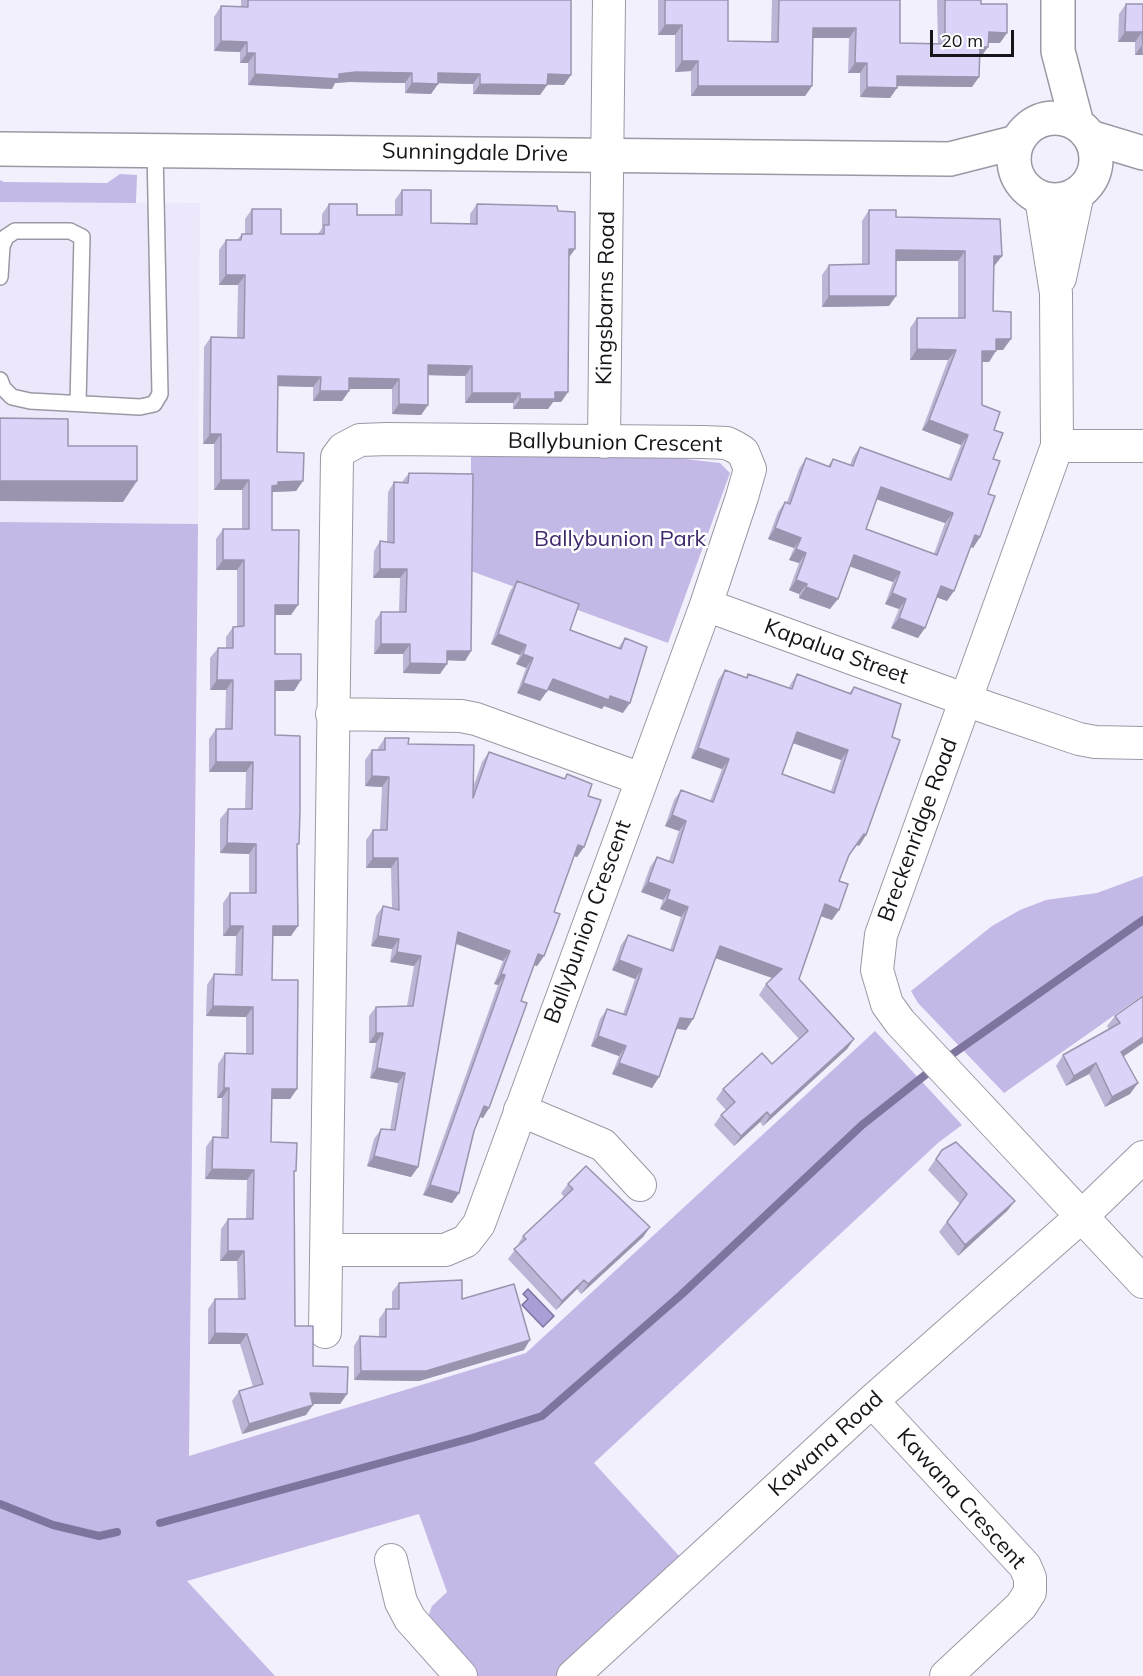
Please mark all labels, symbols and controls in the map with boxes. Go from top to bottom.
scale bar [933,18,1017,56]
text: 20 m [941,29,983,52]
street label: Sunningdale Drive [382,138,568,168]
street label: Kingsbarns Road [591,211,621,385]
street label: Ballybunion Crescent [508,428,722,458]
park label: Ballybunion Park [534,526,706,552]
street label: Kapalua Street [760,614,912,690]
street label: Breckenridge Road [873,735,963,925]
street label: Ballybunion Crescent [539,817,637,1027]
street label: Kawana Road [763,1386,889,1502]
street label: Kawana Crescent [891,1423,1031,1575]

